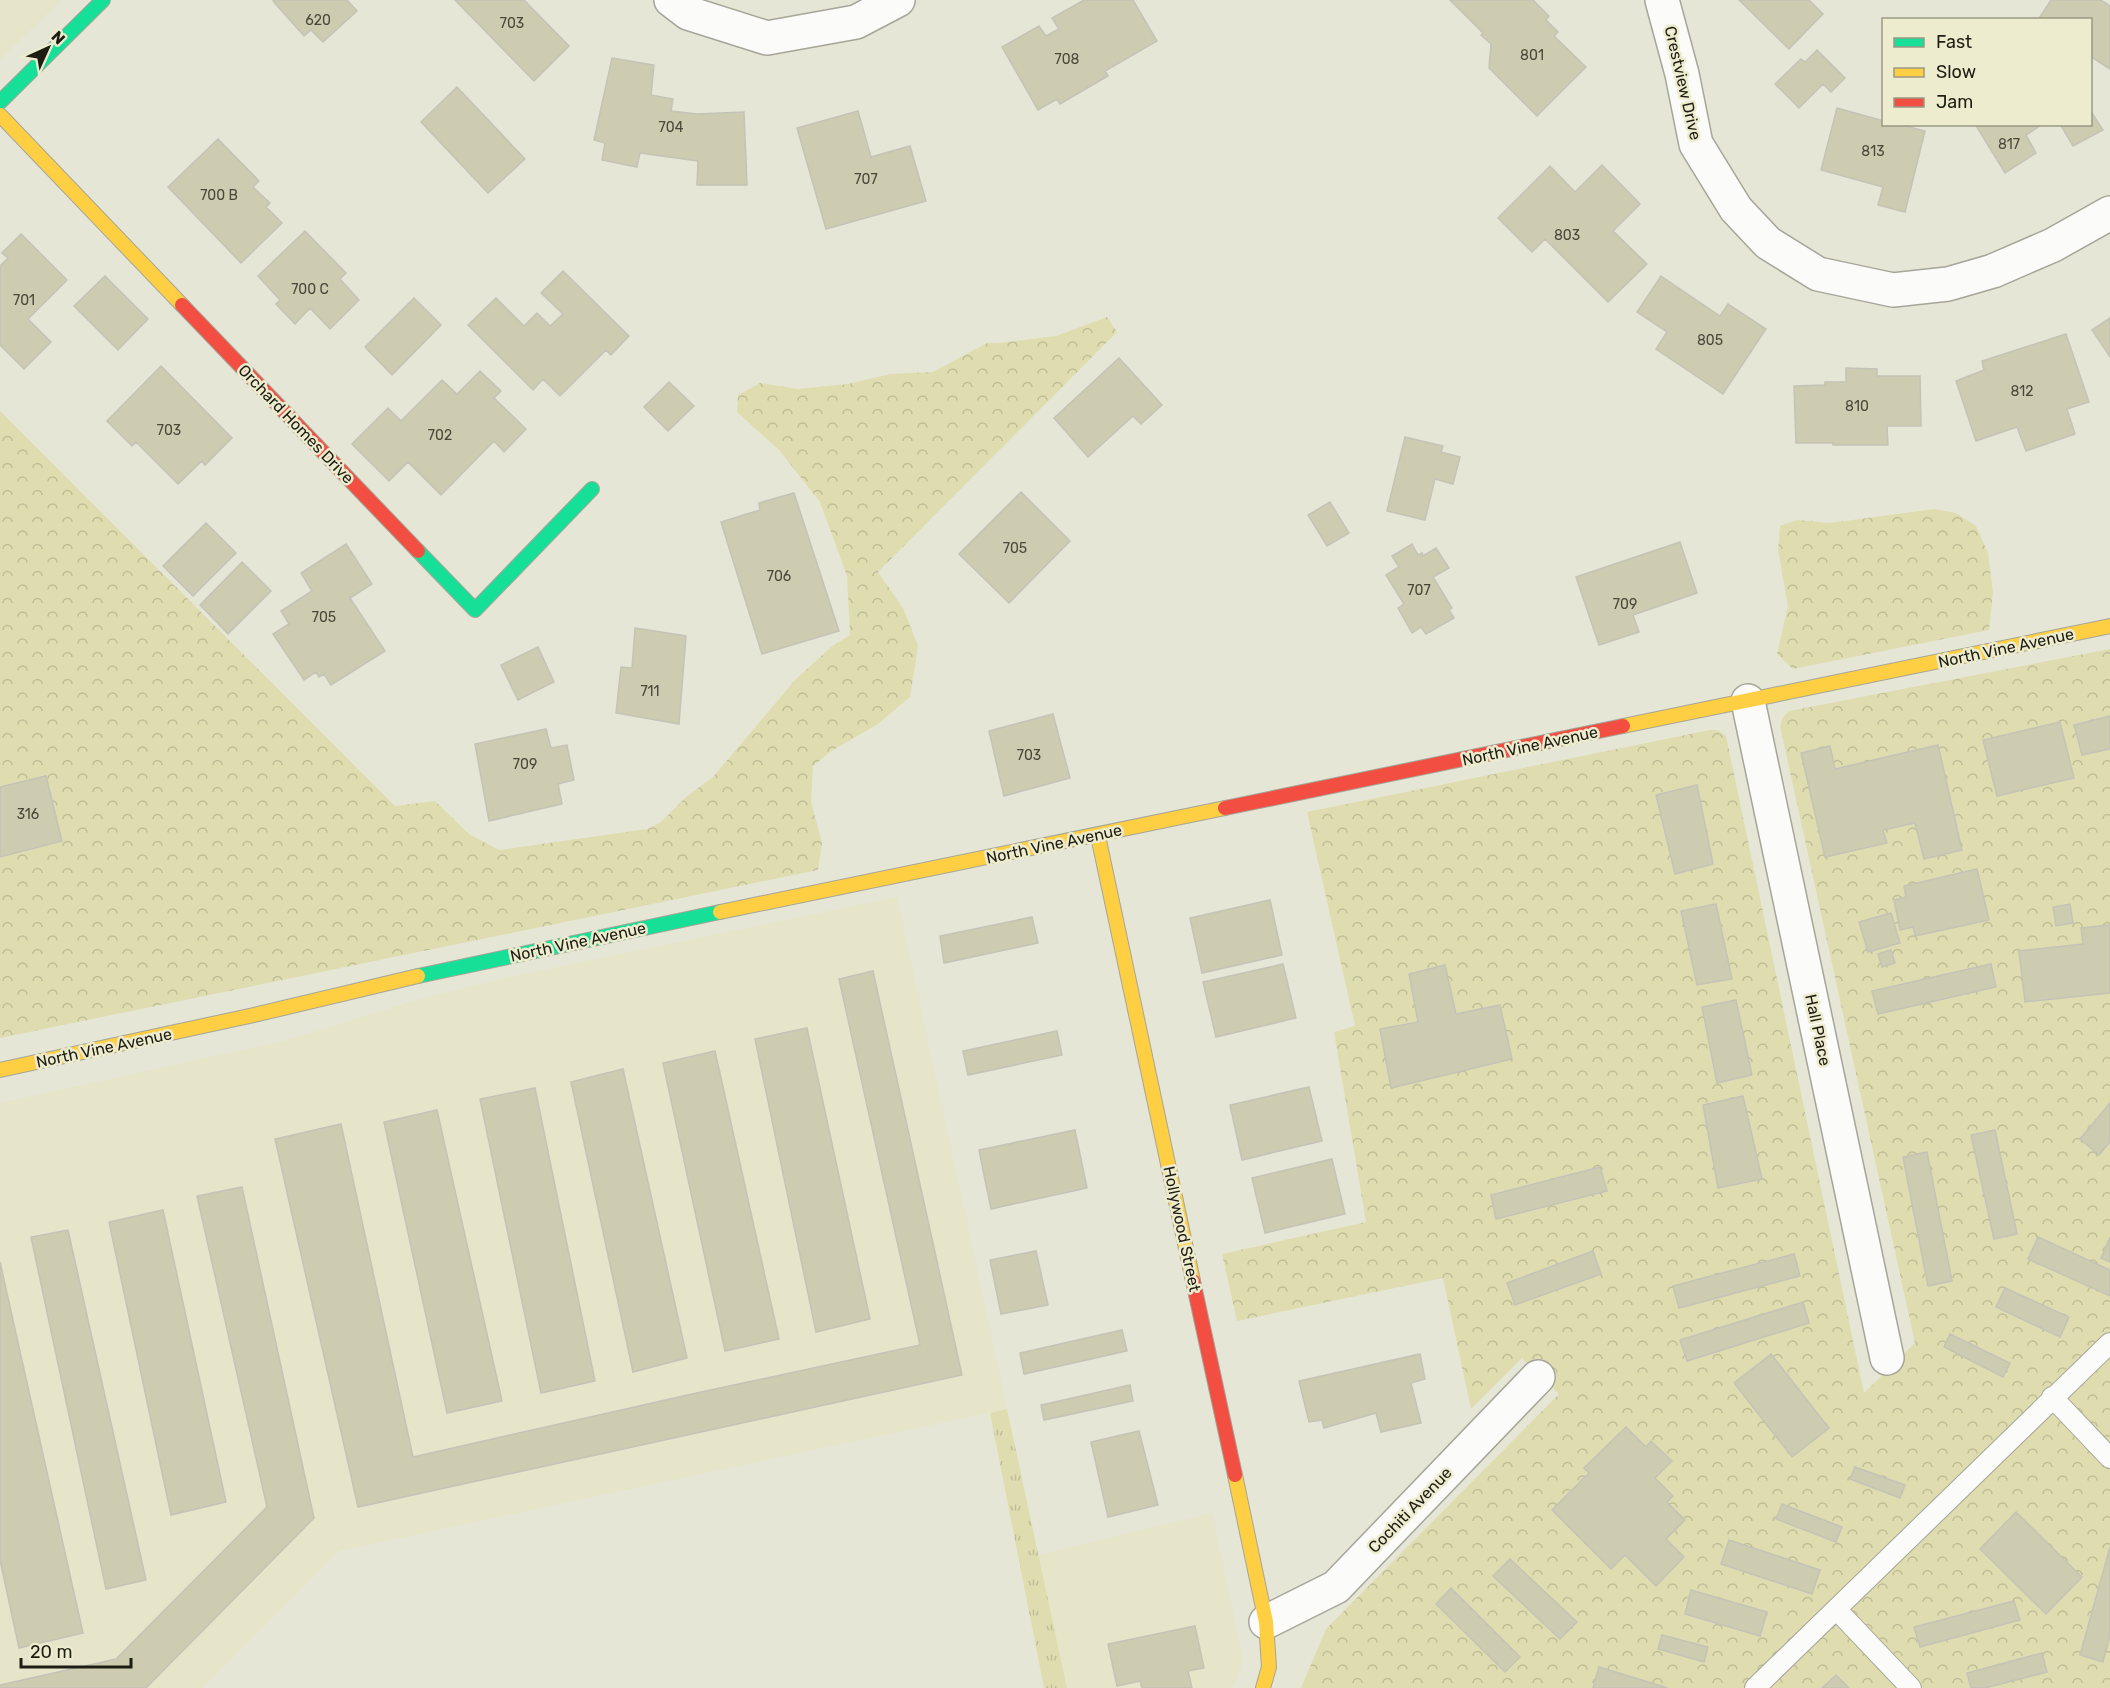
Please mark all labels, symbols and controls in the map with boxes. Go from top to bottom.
house number: 620 [305,12,331,29]
house number: 703 [500,15,524,32]
north arrow [18,18,78,78]
legend [1882,18,2092,126]
street label: Crestview Drive [1661,24,1705,142]
text: N [47,27,69,49]
text: Fast [1936,31,1972,53]
house number: 801 [1520,47,1544,64]
house number: 708 [1055,51,1080,68]
text: Slow [1936,61,1976,83]
text: Jam [1936,91,1973,113]
house number: 704 [659,119,684,136]
house number: 817 [1998,136,2020,153]
house number: 813 [1861,143,1885,160]
house number: 707 [854,171,878,188]
house number: 700 B [200,187,238,204]
house number: 803 [1554,227,1580,244]
house number: 700 C [291,281,329,298]
house number: 701 [13,292,35,309]
house number: 805 [1697,332,1723,349]
street label: Orchard Homes Drive [234,361,358,487]
house number: 812 [2010,383,2034,400]
house number: 810 [1845,398,1869,415]
house number: 703 [157,422,181,439]
house number: 702 [428,427,452,444]
house number: 705 [1003,540,1027,557]
house number: 706 [767,568,791,585]
house number: 707 [1407,582,1431,599]
house number: 709 [1613,596,1637,613]
house number: 705 [312,609,336,626]
street label: North Vine Avenue [1936,624,2076,672]
house number: 711 [640,683,660,700]
street label: North Vine Avenue [1460,722,1600,770]
house number: 703 [1017,747,1041,764]
house number: 709 [513,756,537,773]
house number: 316 [17,806,39,823]
street label: North Vine Avenue [984,820,1124,868]
street label: North Vine Avenue [508,918,648,966]
street label: Hall Place [1801,992,1835,1068]
street label: North Vine Avenue [34,1024,174,1072]
street label: Hollywood Street [1159,1164,1205,1294]
street label: Cochiti Avenue [1364,1463,1456,1557]
scale bar [21,1631,130,1669]
text: 20 m [30,1641,72,1663]

